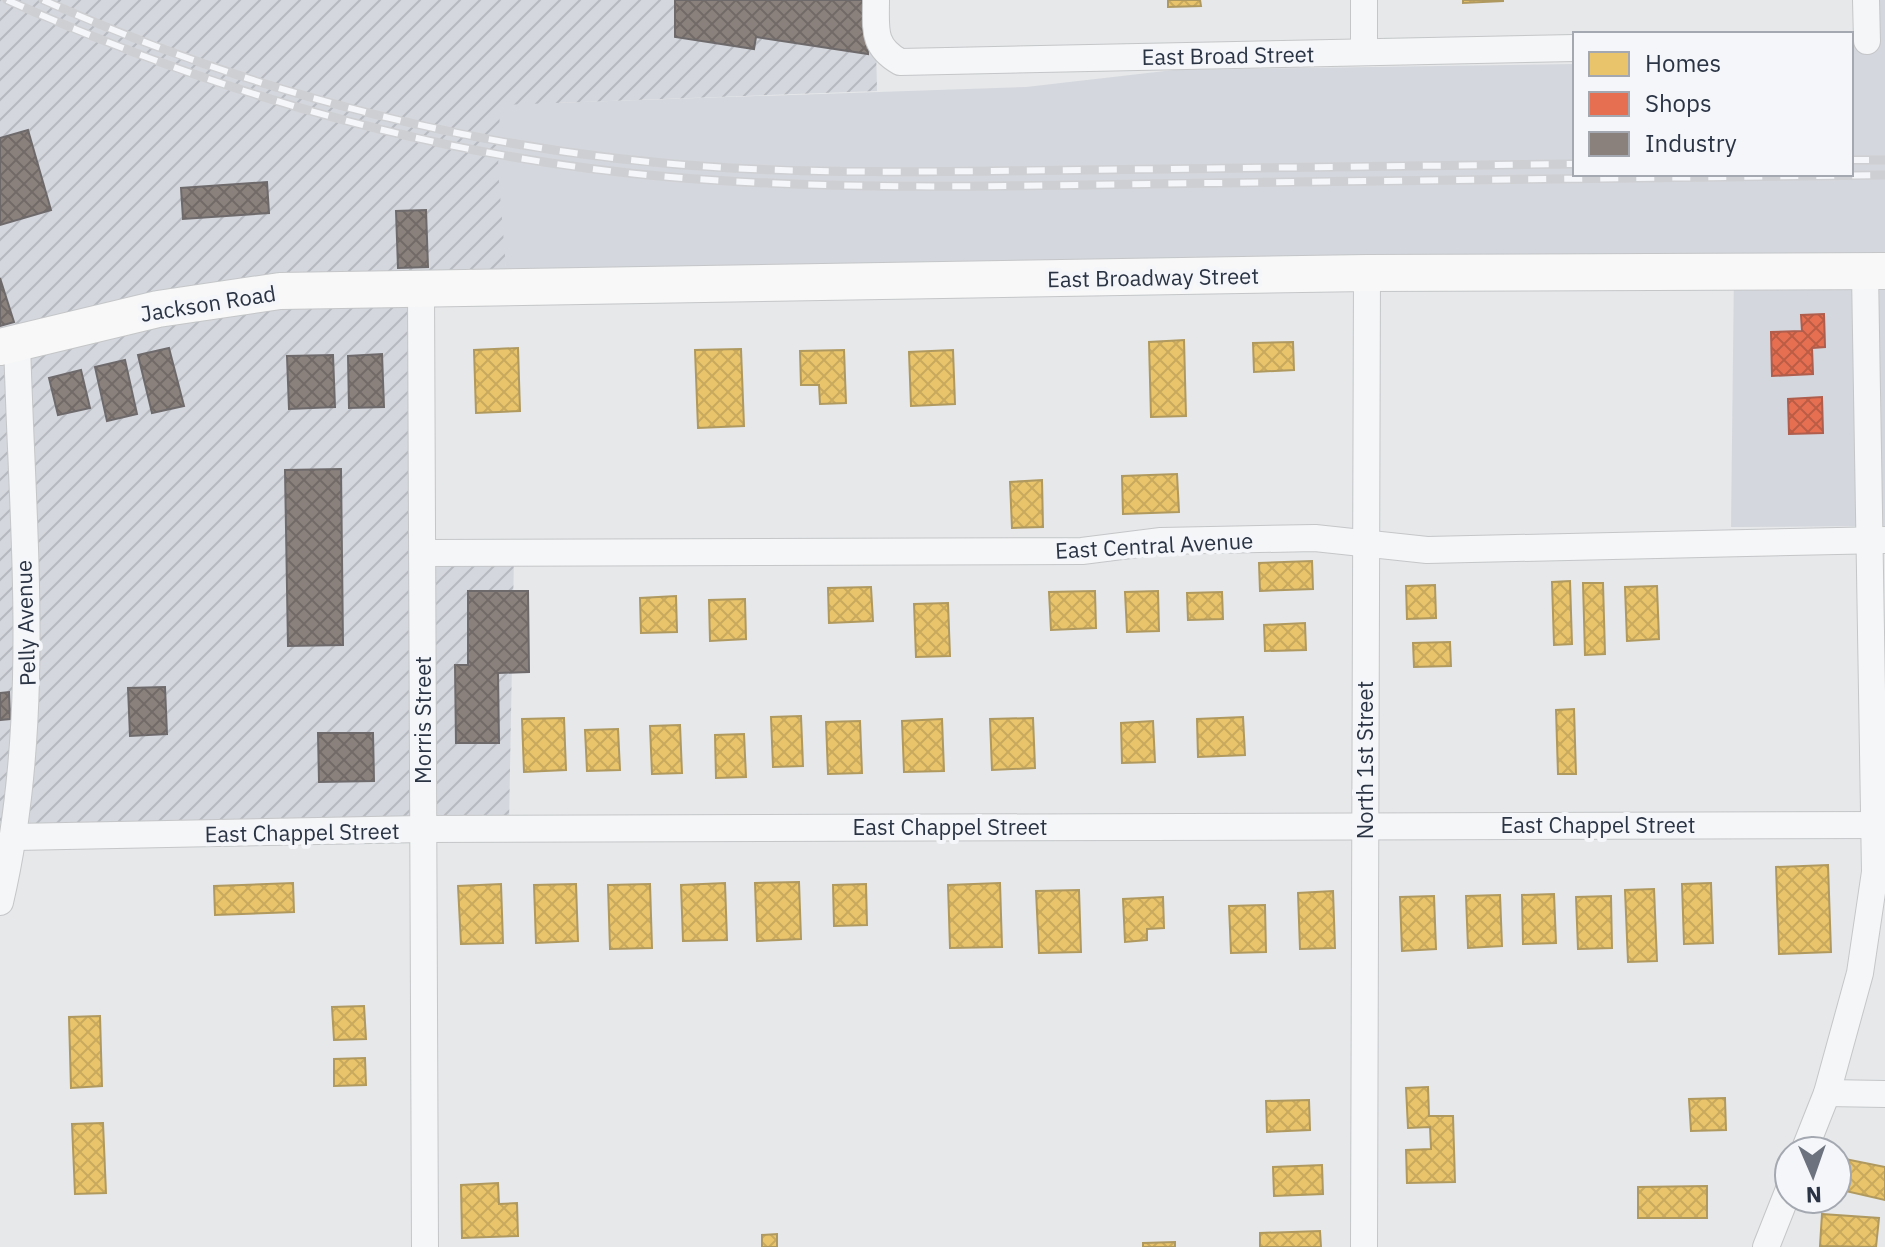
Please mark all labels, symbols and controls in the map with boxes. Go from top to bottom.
legend [1573,32,1853,176]
street label: East Broad Street [1141,39,1315,71]
text: Homes [1645,47,1721,79]
text: Shops [1645,87,1712,119]
text: Industry [1645,127,1737,159]
street label: East Broadway Street [1047,261,1259,293]
street label: Jackson Road [138,278,278,328]
street label: East Central Avenue [1054,525,1254,565]
street label: Pelly Avenue [8,559,42,687]
street label: Morris Street [408,656,437,784]
street label: North 1st Street [1350,681,1379,839]
street label: East Chappel Street [1500,810,1696,839]
street label: East Chappel Street [852,812,1048,841]
street label: East Chappel Street [204,816,400,848]
north arrow [1773,1135,1853,1215]
text: N [1805,1181,1822,1210]

